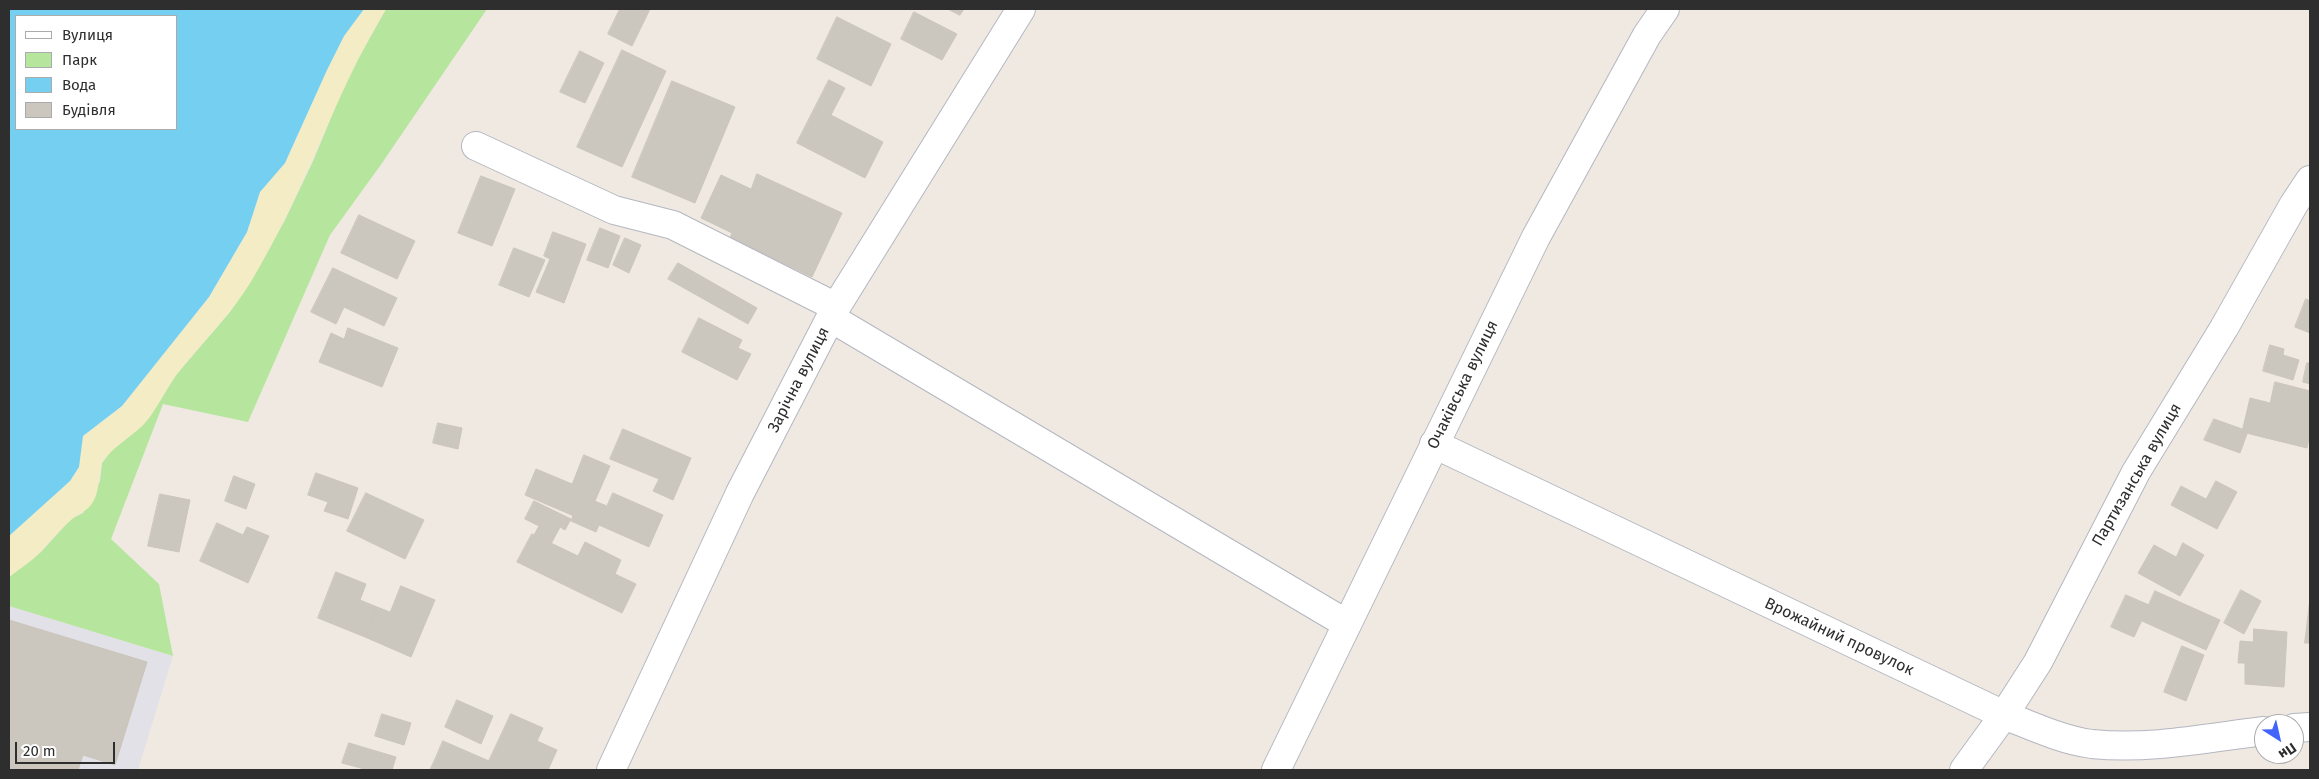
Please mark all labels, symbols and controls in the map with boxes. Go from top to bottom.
legend [15,15,178,130]
text: Вулиця [62,26,113,44]
text: Парк [62,51,97,69]
text: Вода [62,76,96,94]
text: Будівля [62,101,116,119]
street label: Очаківська вулиця [1424,318,1502,452]
street label: Зарічна вулиця [764,324,834,436]
street label: Партизанська вулиця [2088,400,2186,550]
street label: Врожайний провулок [1761,594,1917,680]
north arrow [2254,714,2304,764]
scale bar [18,732,118,764]
text: Пн [2275,739,2299,763]
text: 20 m [23,742,56,760]

